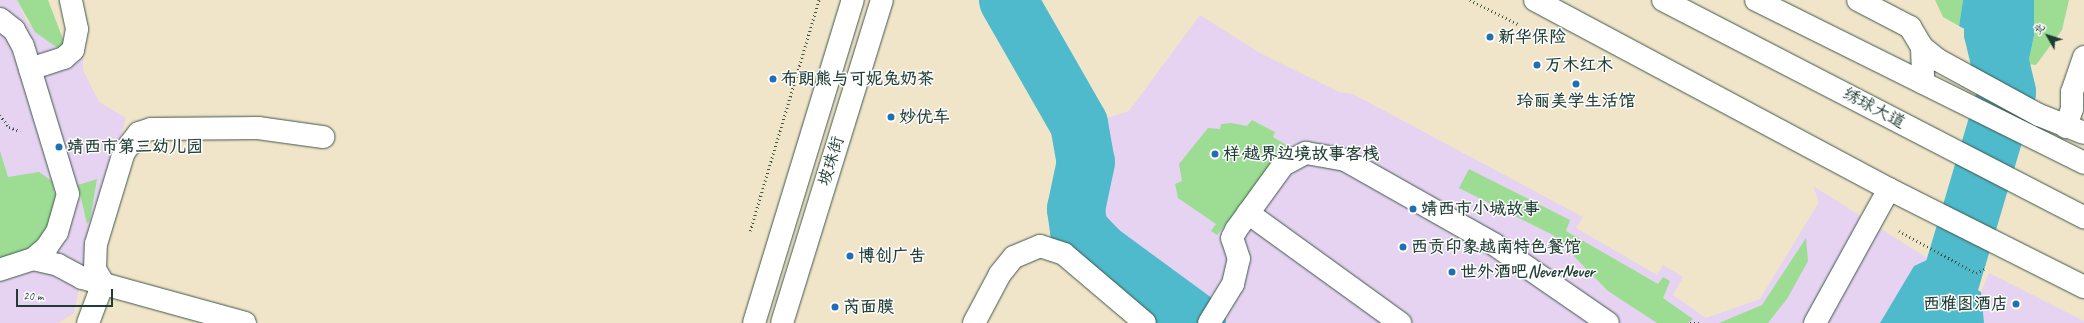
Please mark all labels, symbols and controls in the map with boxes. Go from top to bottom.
north arrow [2028,16,2068,56]
text: 北 [2030,20,2048,37]
place label: 新华保险 [1498,27,1566,47]
marker: 新华保险 [1485,32,1495,42]
place label: 万木红木 [1545,55,1613,75]
marker: 万木红木 [1532,60,1542,70]
place label: 布朗熊与可妮兔奶茶 [781,69,934,89]
marker: 布朗熊与可妮兔奶茶 [768,74,778,84]
marker: 玲丽美学生活馆 [1571,79,1581,89]
street label: 绣球大道 [1839,83,1909,133]
place label: 玲丽美学生活馆 [1517,91,1635,111]
place label: 妙优车 [899,107,950,127]
marker: 妙优车 [886,112,896,122]
street label: 坡珠街 [814,134,848,188]
place label: 靖西市第三幼儿园 [67,137,203,157]
marker: 靖西市第三幼儿园 [54,142,64,152]
place label: 样·越界边境故事客栈 [1223,144,1379,164]
marker: 样·越界边境故事客栈 [1210,149,1220,159]
place label: 靖西市小城故事 [1421,199,1540,219]
marker: 靖西市小城故事 [1408,204,1418,214]
place label: 西贡印象越南特色餐馆 [1411,237,1581,257]
marker: 西贡印象越南特色餐馆 [1398,242,1408,252]
place label: 博创广告 [858,246,926,266]
marker: 博创广告 [845,251,855,261]
place label: 世外酒吧NeverNever [1460,262,1595,282]
marker: 世外酒吧NeverNever [1447,267,1457,277]
scale bar [18,281,115,307]
text: 20 m [23,288,43,304]
place label: 西雅图酒店 [1923,294,2008,314]
place label: 芮面膜 [843,297,894,317]
marker: 西雅图酒店 [2011,299,2021,309]
marker: 芮面膜 [830,302,840,312]

